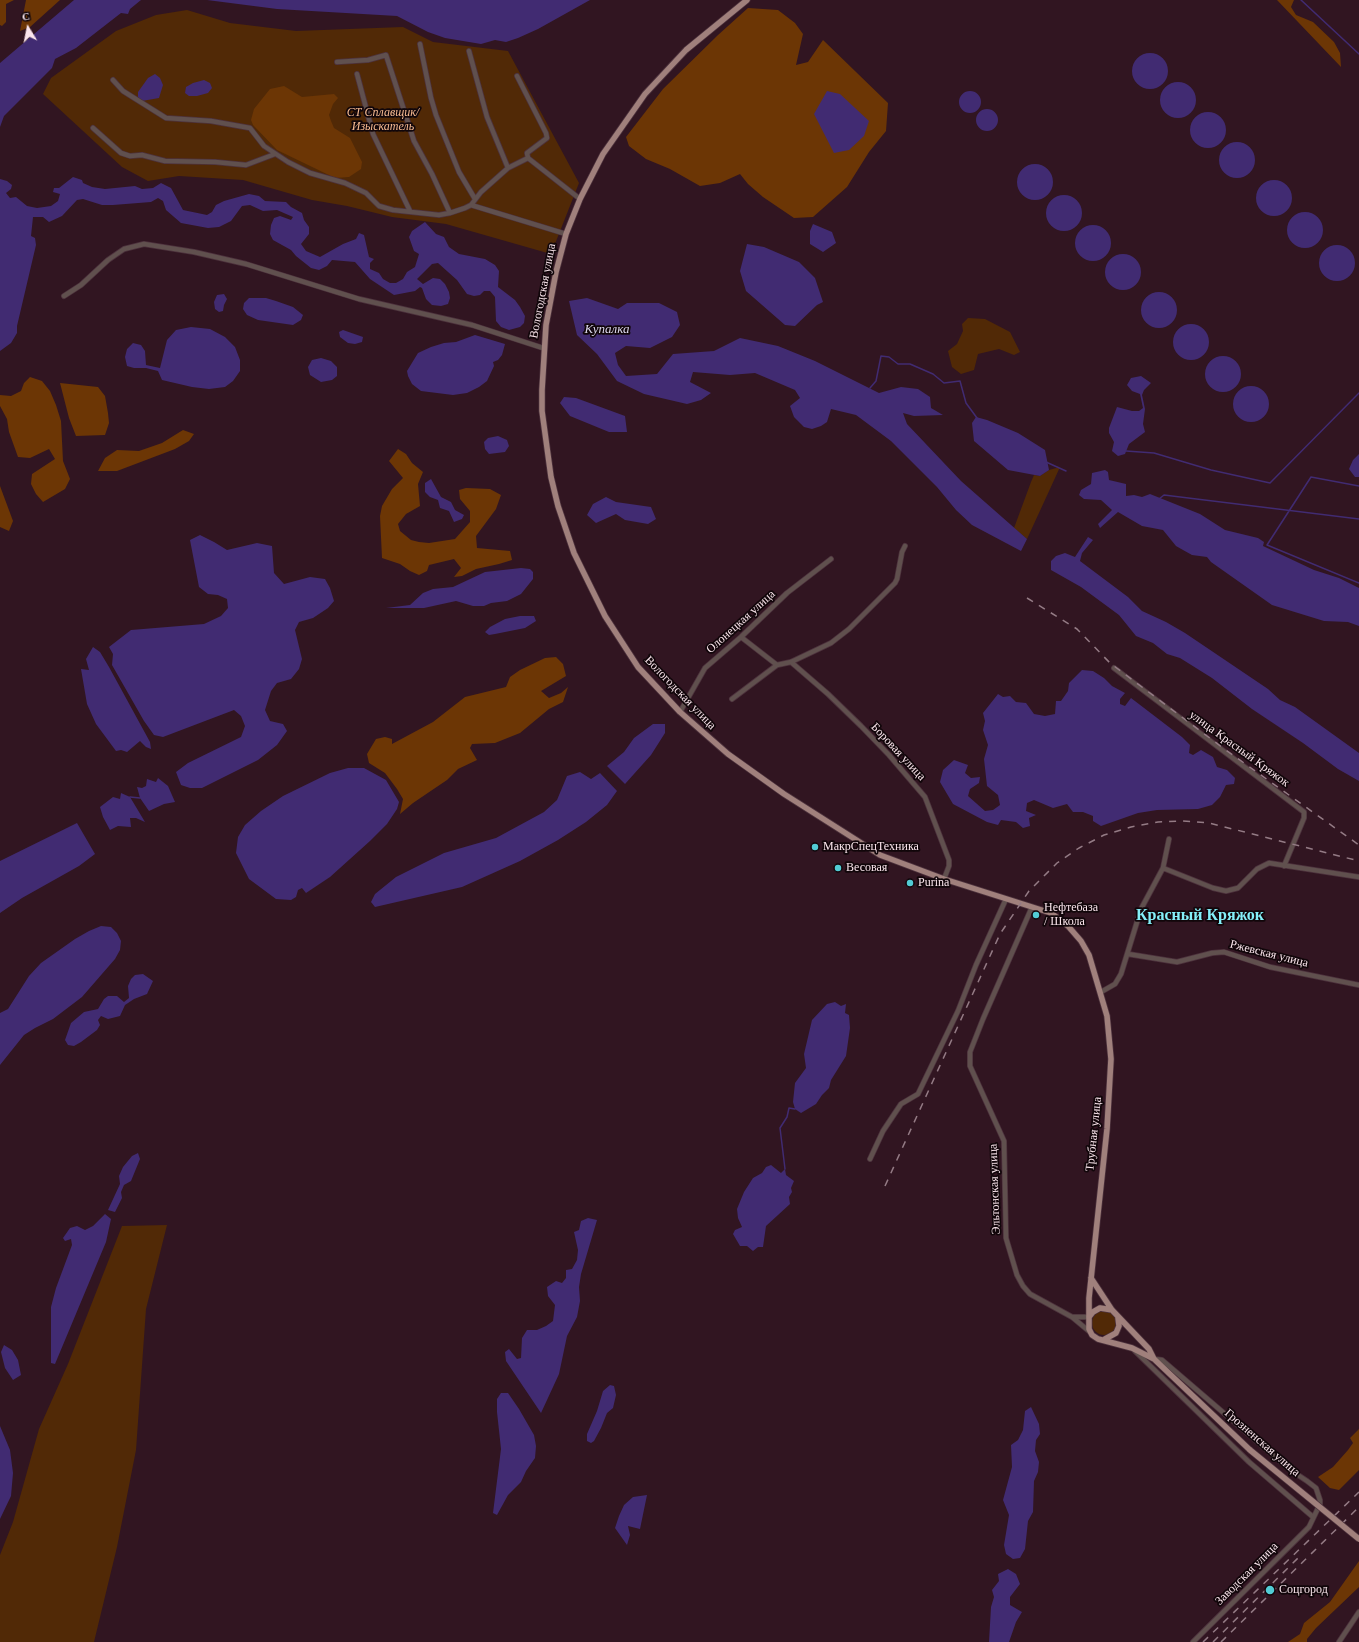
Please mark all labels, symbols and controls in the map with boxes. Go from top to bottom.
north arrow [8,8,48,48]
text: С [21,10,31,23]
park label: СТ Сплавщик/ Изыскатель [347,106,419,134]
street label: Вологодская улица [527,242,559,340]
water label: Купалка [585,322,629,338]
street label: Олонецкая улица [704,587,778,657]
street label: Вологодская улица [641,653,719,733]
street label: улица Красный Кряжок [1186,708,1292,790]
street label: Боровая улица [868,720,928,784]
place label: МакрСпецТехника [823,840,919,854]
marker: МакрСпецТехника [810,842,820,852]
place label: Весовая [846,861,887,875]
marker: Весовая [833,863,843,873]
place label: Purina [918,876,949,890]
marker: Purina [905,878,915,888]
place label: Нефтебаза / Школа [1044,901,1098,929]
district label: Красный Кряжок [1136,906,1264,926]
marker: Нефтебаза / Школа [1031,910,1041,920]
street label: Ржевская улица [1228,937,1310,971]
street label: Трубная улица [1083,1096,1105,1172]
street label: Эльтонская улица [986,1143,1004,1235]
street label: Грозненская улица [1221,1406,1303,1480]
street label: Заводская улица [1213,1540,1281,1608]
place label: Соцгород [1279,1583,1328,1597]
marker: Соцгород [1264,1584,1276,1596]

